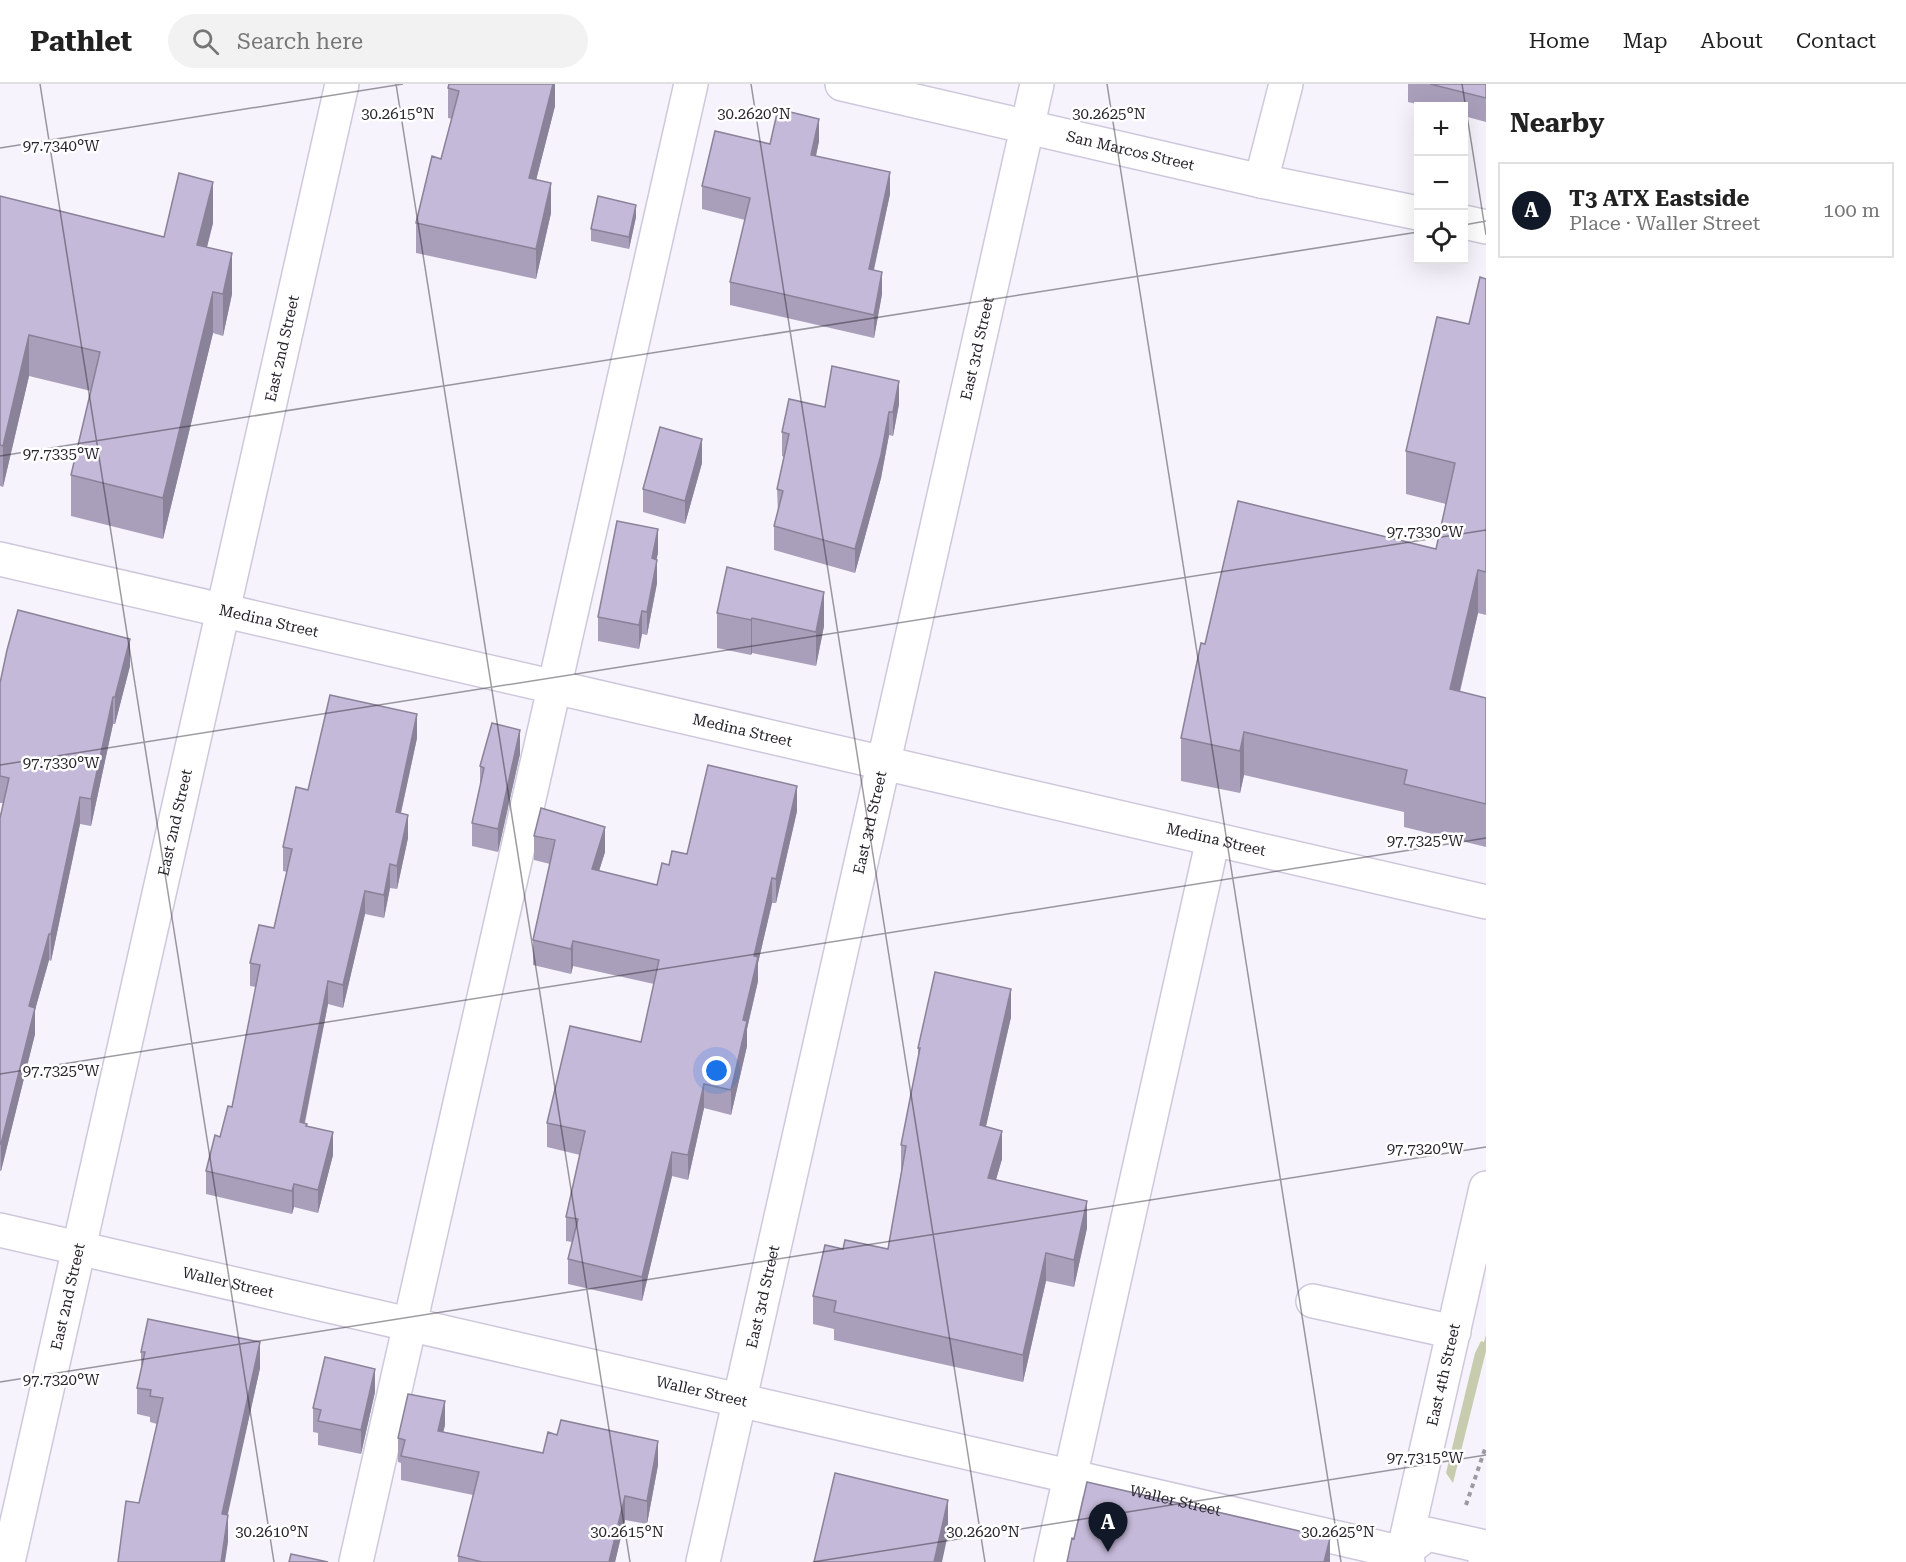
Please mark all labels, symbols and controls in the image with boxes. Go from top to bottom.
search box [168,14,588,68]
text: Pathlet [30,25,132,58]
icon: search [189,25,222,58]
text: Search here [237,29,363,54]
text: Home [1529,29,1590,53]
text: Map [1623,29,1668,53]
text: About [1701,29,1763,53]
text: Contact [1796,29,1876,53]
map controls [1414,102,1468,264]
button: + [1414,102,1468,156]
text: 30.2615°N [361,105,435,123]
text: 30.2620°N [717,105,791,123]
text: 30.2625°N [1072,105,1146,123]
text: Nearby [1510,108,1604,138]
street label: San Marcos Street [1065,127,1197,174]
text: 97.7340°W [23,137,100,155]
button: − [1414,156,1468,210]
text: T3 ATX Eastside [1569,186,1749,211]
text: A [1524,198,1539,222]
text: 100 m [1823,198,1880,222]
button: locate [1414,210,1468,264]
text: Place · Waller Street [1569,211,1760,235]
street label: East 2nd Street [261,293,303,404]
street label: East 3rd Street [957,295,998,402]
text: 97.7335°W [23,445,100,463]
text: 97.7330°W [1387,523,1464,541]
street label: Medina Street [217,601,321,641]
street label: Medina Street [691,710,794,751]
text: 97.7330°W [23,754,100,772]
street label: East 2nd Street [154,767,196,878]
street label: East 3rd Street [850,769,891,876]
street label: Medina Street [1165,819,1268,860]
text: 97.7325°W [1387,832,1464,850]
your location [702,1056,731,1085]
text: 97.7325°W [23,1062,100,1080]
text: 97.7320°W [1387,1140,1464,1158]
street label: East 2nd Street [47,1241,89,1352]
street label: East 3rd Street [743,1243,783,1350]
street label: Waller Street [181,1263,276,1302]
street label: East 4th Street [1423,1321,1464,1428]
text: 97.7320°W [23,1371,100,1389]
street label: Waller Street [654,1372,750,1411]
text: 97.7315°W [1387,1449,1464,1467]
street label: Waller Street [1128,1481,1223,1520]
pin: A [1088,1502,1128,1552]
text: 30.2610°N [235,1523,309,1541]
text: 30.2615°N [590,1523,664,1541]
text: 30.2620°N [946,1523,1020,1541]
text: 30.2625°N [1301,1523,1375,1541]

